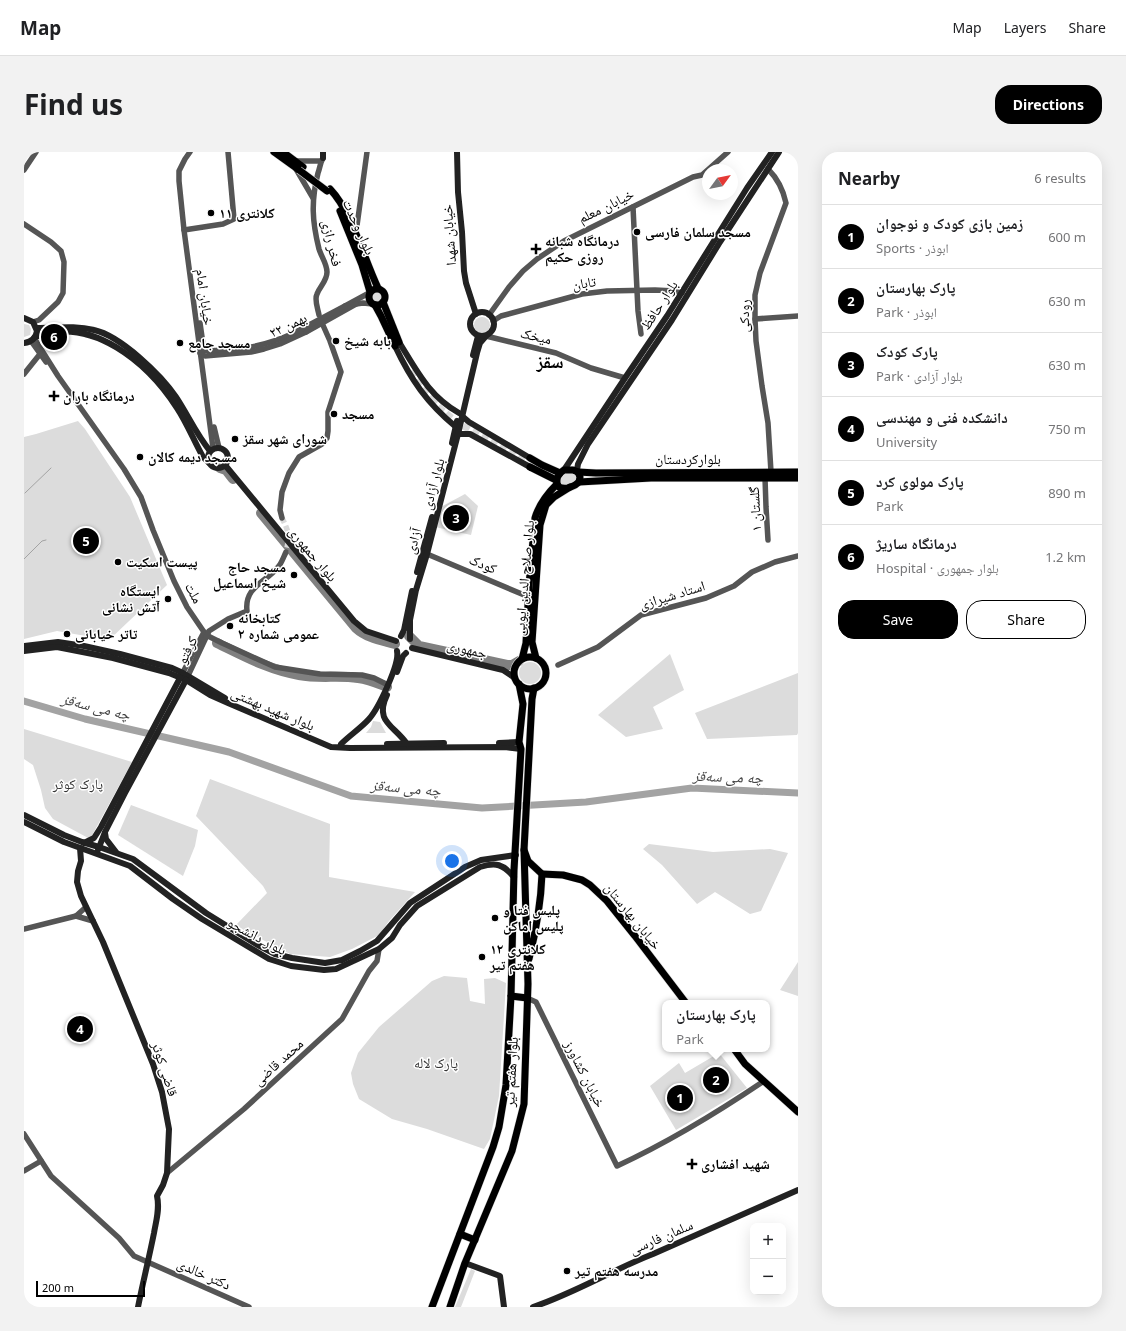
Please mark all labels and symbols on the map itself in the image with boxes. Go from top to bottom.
north arrow [702,164,738,200]
street label: خیابان معلم [575,184,637,228]
street label: بلوار وحدت [339,196,380,258]
place label: کلانتری ۱۱ [219,203,275,222]
street label: خیابان شهدا [437,204,460,266]
marker: کلانتری ۱۱ [206,208,216,218]
street label: فخر رازی [318,218,347,268]
place label: مسجد سلمان فارسی [645,222,751,241]
marker: مسجد سلمان فارسی [632,227,642,237]
place label: درمانگاه شبانه روزی حکیم [545,231,619,267]
marker: درمانگاه شبانه روزی حکیم [530,243,542,255]
street label: خیابان امام [191,267,219,327]
street label: تابان [571,271,597,294]
street label: بلوار حافظ [636,276,682,333]
street label: رودکی [734,299,753,333]
street label: ۲۲ بهمن [266,308,310,341]
pin: 6 [41,322,67,352]
street label: میخک [519,323,554,348]
place label: بابه شیخ [344,331,391,350]
place label: مسجد جامع [188,333,250,353]
marker: بابه شیخ [331,336,341,346]
marker: مسجد جامع [175,338,185,348]
district label: سقز [535,349,564,373]
place label: درمانگاه باران [63,386,135,405]
marker: درمانگاه باران [48,390,60,402]
place label: مسجد [342,404,374,423]
marker: مسجد [329,409,339,419]
place label: شورای شهر سقز [242,429,327,448]
marker: شورای شهر سقز [230,434,240,444]
place label: مسجد دیمه کالان [148,447,237,466]
street label: بلوارکردستان [655,449,721,468]
marker: مسجد دیمه کالان [135,452,145,462]
street label: بلوار آزادی [417,456,449,512]
street label: گلستان ۱ [744,486,765,532]
pin: 3 [443,503,469,533]
street label: بلوار صلاح الدین ایوبی [509,519,539,637]
street label: بلوار جمهوری [285,522,342,585]
street label: آزادی [400,525,425,556]
pin: 5 [73,526,99,556]
street label: کودک [466,549,500,578]
place label: پیست اسکیت [126,552,198,571]
marker: پیست اسکیت [113,557,123,567]
place label: مسجد حاج شیخ اسماعیل [213,557,286,592]
marker: مسجد حاج شیخ اسماعیل [289,570,299,580]
street label: استاد شیرازی [637,576,707,614]
street label: ملت [181,579,208,607]
place label: ایستگاه آتش نشانی [102,581,160,616]
marker: ایستگاه آتش نشانی [163,594,173,604]
place label: کتابخانه عمومی شماره ۲ [238,608,319,643]
marker: کتابخانه عمومی شماره ۲ [225,621,235,631]
place label: تاتر خیابانی [75,624,138,643]
marker: تاتر خیابانی [62,629,72,639]
street label: کرفتو [172,632,202,667]
street label: جمهوری [445,635,489,662]
street label: بلوار شهید بهشتی [228,682,318,735]
water label: چە می سەقز [59,688,133,724]
water label: چە می سەقز [692,765,764,787]
park label: پارک کوثر [52,774,103,793]
water label: چە می سەقز [369,774,442,800]
your location [442,851,462,871]
street label: خیابان بهارستان [601,878,666,953]
place label: پلیس فتا و پلیس اماکن [503,900,564,935]
street label: بلوار دانشجو [224,912,290,959]
marker: پلیس فتا و پلیس اماکن [490,913,500,923]
place label: کلانتری ۱۲ هفتم تیر [489,939,546,975]
marker: کلانتری ۱۲ هفتم تیر [477,952,487,962]
pin: 4 [67,1014,93,1044]
street label: محمد قاضی [248,1034,307,1089]
street label: بلوار هفتم تیر [499,1036,523,1109]
street label: خیابان کشاورز [560,1036,610,1111]
street label: قاضی کوثر [147,1038,183,1099]
park label: پارک لاله [414,1053,458,1072]
pin: 2 [703,1065,729,1095]
pin: 1 [667,1083,693,1113]
place label: شهید افشاری [701,1154,770,1173]
marker: شهید افشاری [686,1158,698,1170]
street label: سلمان فارسی [626,1215,696,1258]
street label: دکتر خالدی [174,1253,234,1294]
place label: مدرسه هفتم تیر [574,1261,658,1281]
marker: مدرسه هفتم تیر [562,1266,572,1276]
scale bar [36,1279,145,1298]

